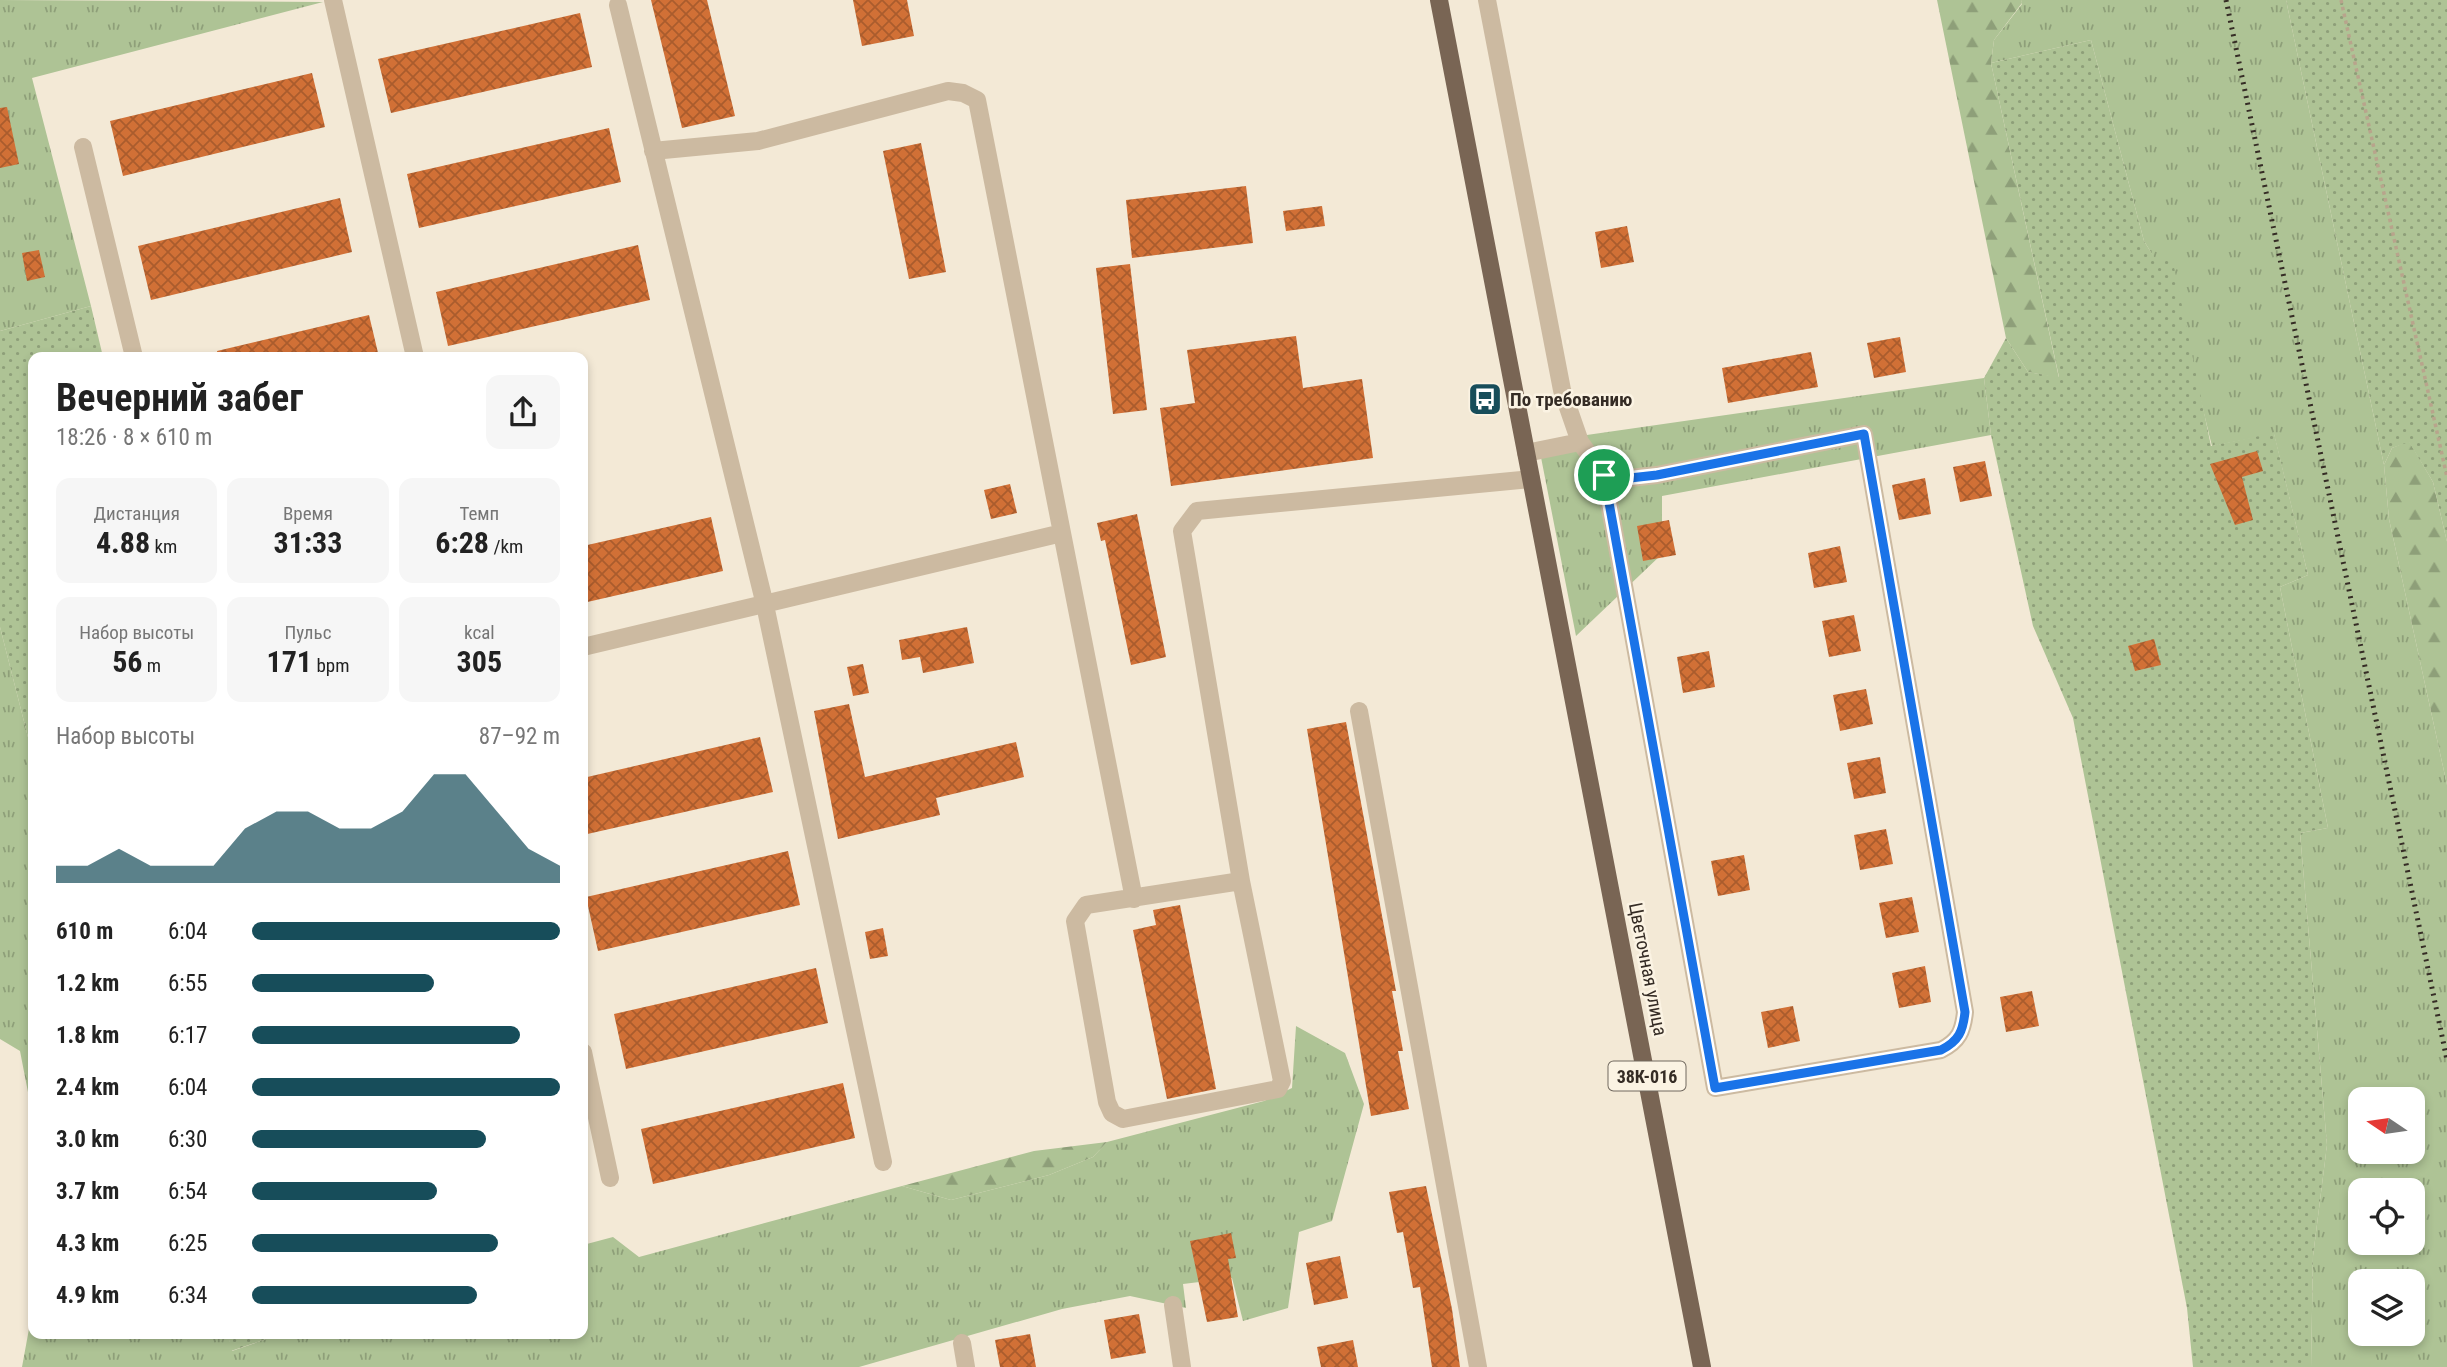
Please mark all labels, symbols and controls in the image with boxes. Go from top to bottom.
button: share [486,375,560,449]
text: Вечерний забег [56,376,303,420]
bus stop icon: По требованию [1466,380,1504,418]
place label: По требованию [1510,388,1632,411]
text: 18:26 · 8 × 610 m [56,424,212,451]
pin [1574,445,1634,505]
icon: arrive [1585,456,1623,494]
text: Дистанция [93,502,180,525]
text: Время [283,502,333,525]
text: Темп [459,502,499,525]
text: 4.88 [96,525,150,560]
text: 31:33 [274,525,342,560]
text: 6:28 [435,525,489,560]
text: km [150,535,177,558]
text: /km [489,535,523,558]
text: Набор высоты [79,621,194,644]
text: Пульс [285,621,331,644]
text: kcal [464,621,495,644]
text: 56 [112,644,142,679]
text: 171 [267,644,312,679]
text: 305 [457,644,502,679]
text: m [142,654,161,677]
text: bpm [312,654,349,677]
text: Набор высоты [56,723,195,750]
text: 87–92 m [479,723,560,750]
street label: Цветочная улица [1624,900,1672,1038]
text: 610 m [56,918,113,945]
text: 6:04 [168,918,207,945]
text: 1.2 km [56,970,119,997]
text: 6:55 [168,970,207,997]
text: 1.8 km [56,1022,119,1049]
text: 6:17 [168,1022,207,1049]
road number: 38К-016 [1608,1062,1686,1091]
text: 2.4 km [56,1074,119,1101]
text: 6:04 [168,1074,207,1101]
north arrow [2348,1087,2426,1164]
map controls [2348,1087,2425,1346]
text: 3.0 km [56,1126,119,1153]
text: 6:30 [168,1126,207,1153]
text: 3.7 km [56,1178,119,1205]
text: 6:54 [168,1178,207,1205]
button: locate [2348,1178,2425,1255]
text: 4.3 km [56,1230,119,1257]
text: 6:25 [168,1230,207,1257]
button: layers [2348,1269,2425,1346]
text: 4.9 km [56,1282,119,1309]
text: 6:34 [168,1282,207,1309]

